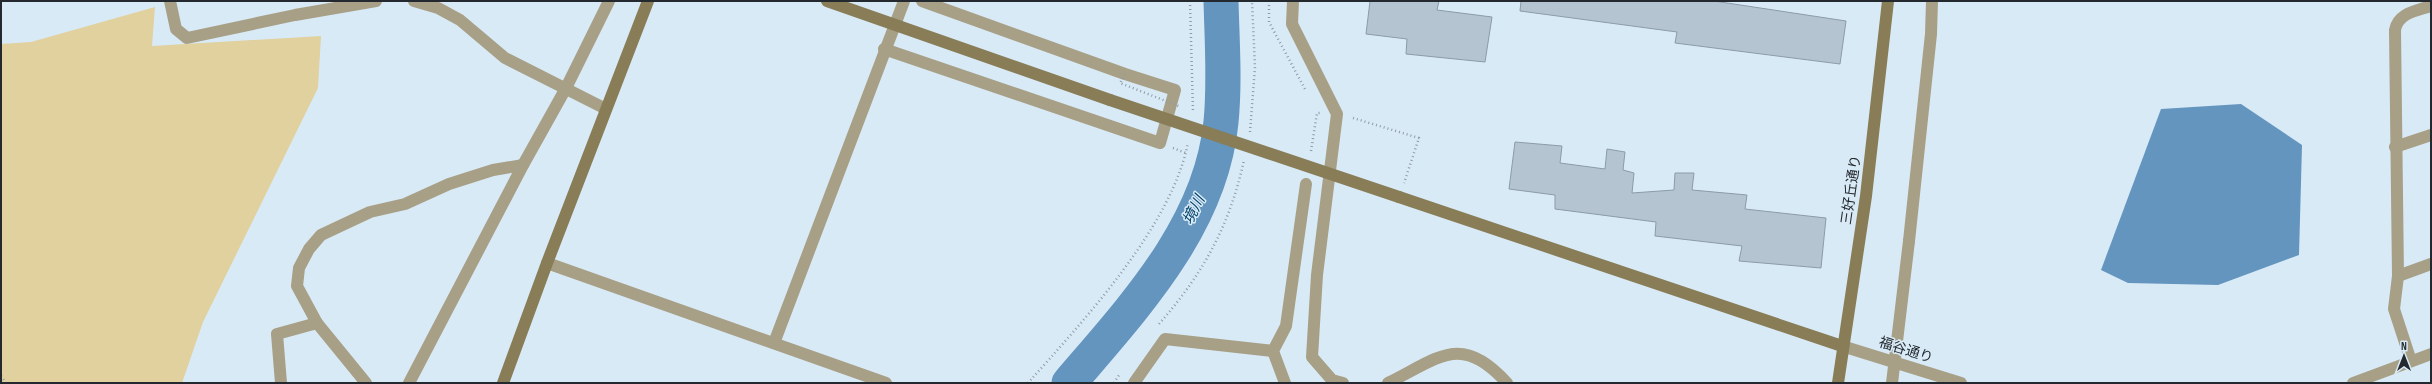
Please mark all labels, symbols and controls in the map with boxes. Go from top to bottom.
street label: 三好丘通り [1838,154,1864,226]
water label: 境川 [1179,191,1210,228]
street label: 福谷通り [1877,334,1935,366]
north arrow [2384,336,2424,376]
text: N [2401,340,2407,353]

